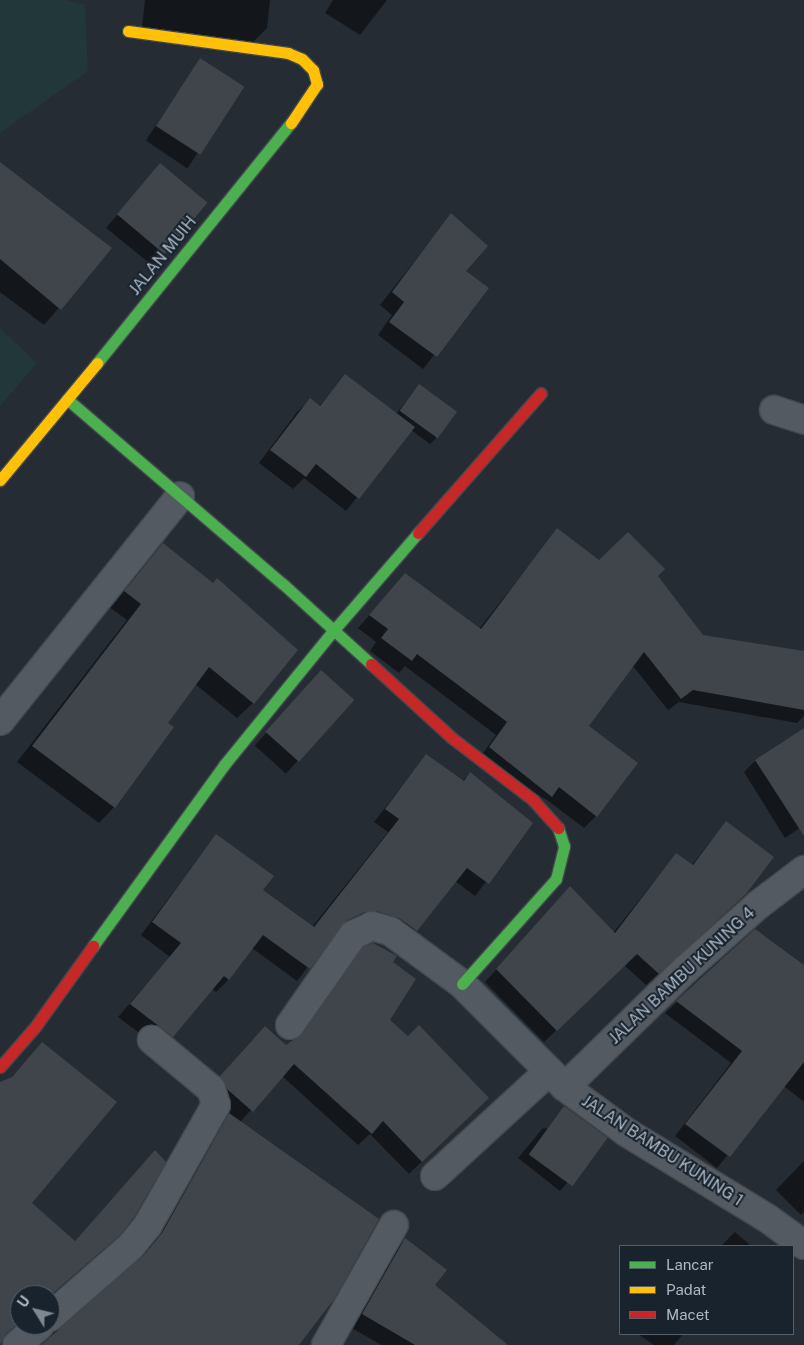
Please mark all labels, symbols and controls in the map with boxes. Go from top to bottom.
street label: JALAN MUIH [125,213,201,299]
street label: JALAN BAMBU KUNING 4 [605,904,759,1048]
street label: JALAN BAMBU KUNING 1 [578,1092,746,1210]
legend [619,1245,794,1335]
text: Lancar [666,1256,714,1273]
text: Padat [666,1281,706,1298]
north arrow [10,1285,60,1335]
text: U [14,1293,33,1311]
text: Macet [666,1306,710,1323]

